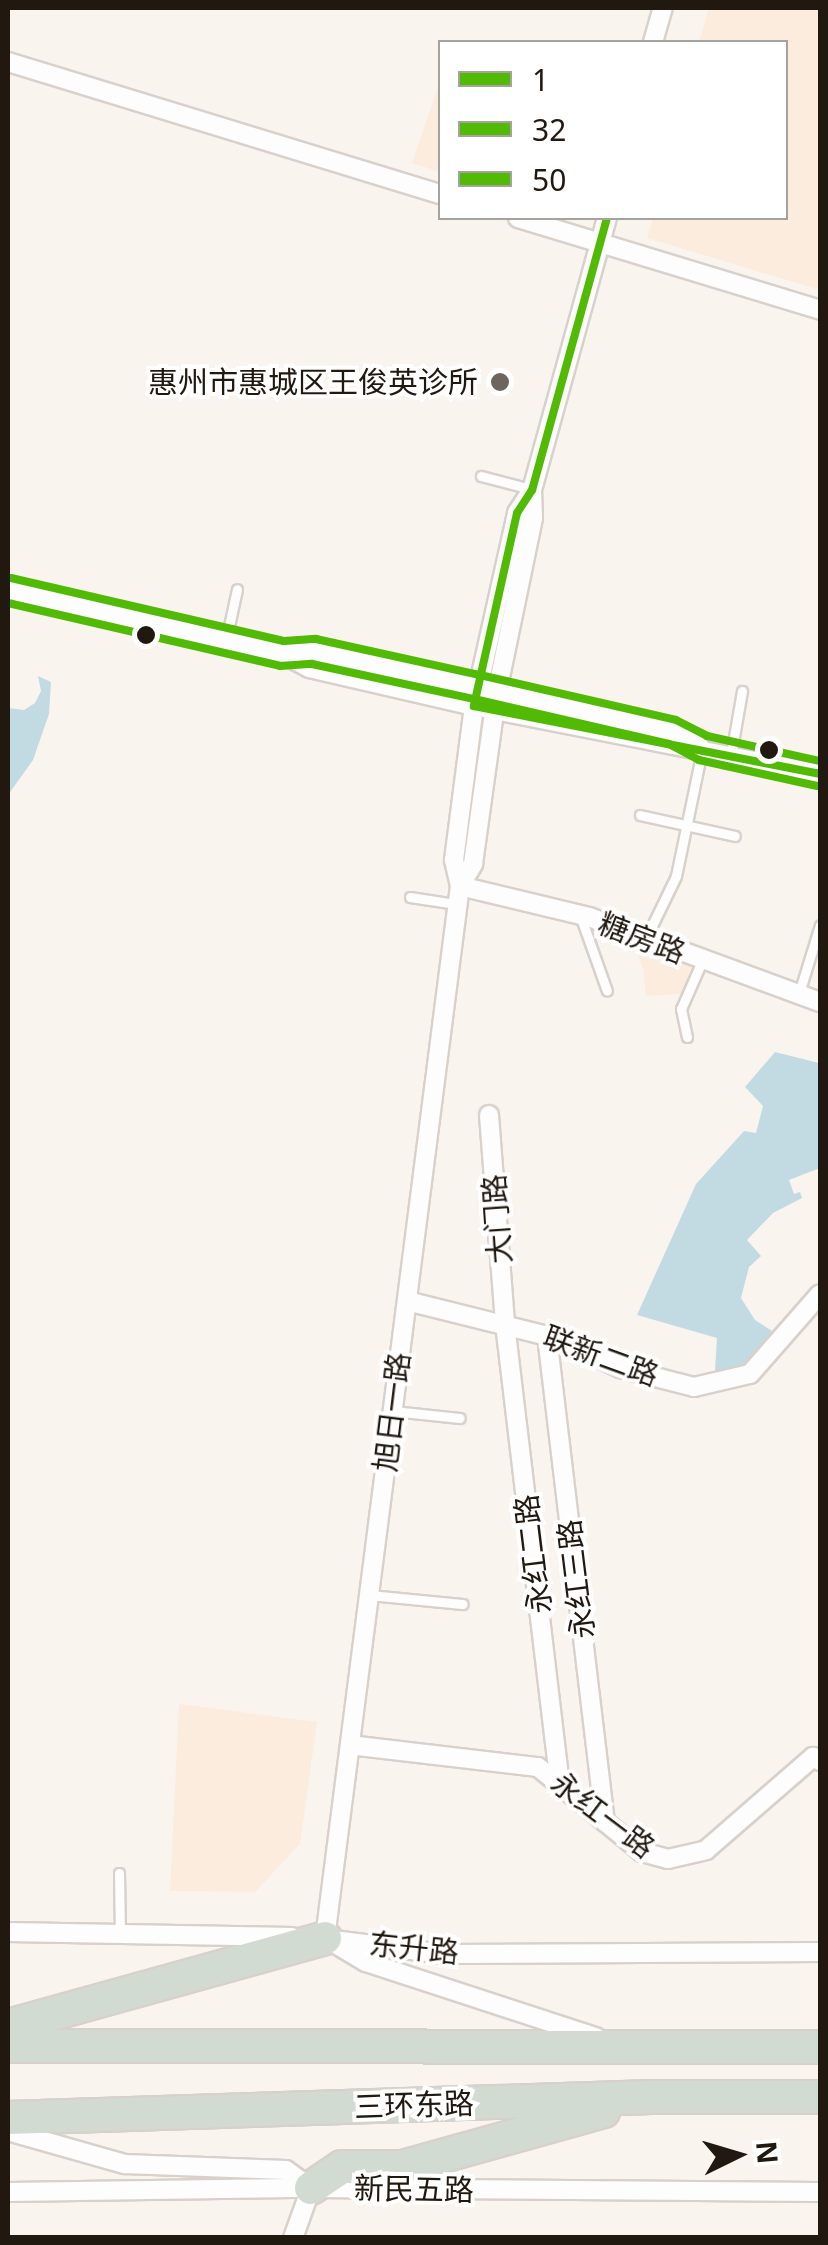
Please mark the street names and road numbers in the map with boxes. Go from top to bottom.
street label: 糖房路 [594,905,690,971]
street label: 大门路 [476,1173,518,1265]
street label: 联新二路 [538,1319,664,1393]
street label: 旭日一路 [367,1350,417,1474]
street label: 永红二路 [508,1492,558,1616]
street label: 永红三路 [551,1517,601,1641]
street label: 永红一路 [544,1765,662,1865]
street label: 东升路 [367,1925,461,1971]
street label: 三环东路 [353,2085,475,2125]
street label: 新民五路 [354,2170,474,2208]

